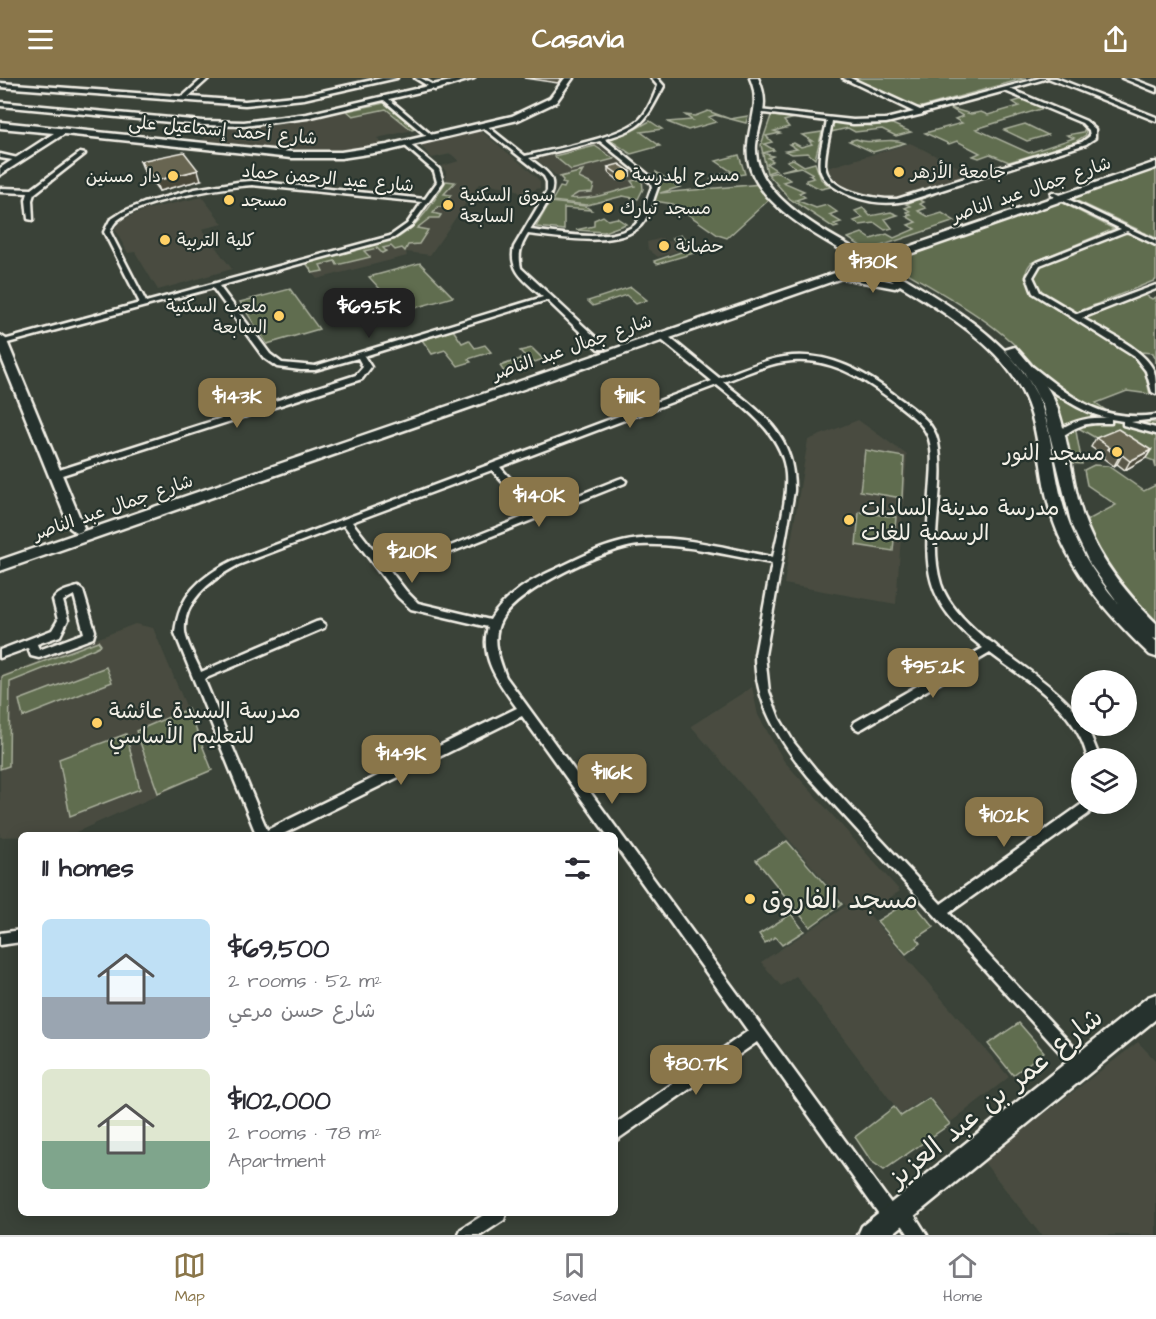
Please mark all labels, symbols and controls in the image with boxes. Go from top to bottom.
text: Casavia [532,20,624,58]
icon: menu [24,23,57,56]
icon: share [1099,23,1132,56]
street label: شارع أحمد إسماعيل على [128,110,318,151]
street label: شارع جمال عبد الناصر [946,150,1114,229]
street label: شارع عبد الرحمن حماد [241,159,415,198]
place label: جامعة الأزهر [909,160,1006,185]
place label: مسرح المدرسة [632,163,740,188]
place label: دار مسنين [86,164,161,189]
marker: جامعة الأزهر [892,165,906,179]
marker: مسرح المدرسة [613,168,627,182]
marker: دار مسنين [166,169,180,183]
place label: سوق السكنية السابعة [460,183,553,229]
place label: مسجد [241,188,287,213]
marker: مسجد [222,193,236,207]
place label: مسجد تبارك [620,196,711,221]
marker: سوق السكنية السابعة [441,198,455,212]
marker: مسجد تبارك [601,201,615,215]
place label: كلية التربية [177,228,255,253]
marker: كلية التربية [158,233,172,247]
place label: حضانة [676,234,724,259]
marker: حضانة [657,239,671,253]
pin: $130K [831,243,915,294]
text: $130K [849,248,897,276]
pin: $69.5K [320,288,418,339]
text: $69.5K [337,293,401,321]
place label: ملعب السكنية السابعة [166,294,267,340]
street label: شارع جمال عبد الناصر [487,308,655,387]
marker: ملعب السكنية السابعة [272,309,286,323]
pin: $143K [195,378,279,429]
pin: $111K [588,378,672,429]
text: $143K [212,383,262,411]
text: $111K [615,383,645,411]
place label: مسجد النور [1001,438,1105,469]
marker: مسجد النور [1110,445,1124,459]
street label: شارع جمال عبد الناصر [28,468,196,547]
pin: $140K [497,477,581,528]
text: $140K [513,482,565,510]
place label: مدرسة مدينة السادات الرسمية للغات [861,493,1059,549]
marker: مدرسة مدينة السادات الرسمية للغات [842,513,856,527]
pin: $210K [370,533,454,584]
text: $210K [387,538,437,566]
pin: $95.2K [884,648,982,699]
text: $95.2K [901,653,965,681]
map controls [1071,670,1137,814]
button: locate [1071,670,1137,736]
place label: مدرسة السيدة عائشة للتعليم الأساسي [109,696,301,755]
marker: مدرسة السيدة عائشة للتعليم الأساسي [90,716,104,730]
pin: $149K [359,735,443,786]
text: $149K [376,740,426,768]
button: layers [1071,748,1137,814]
pin: $116K [570,754,654,805]
text: $116K [592,759,632,787]
pin: $102K [962,797,1046,848]
text: $102K [979,802,1029,830]
text: 11 homes [42,850,134,886]
icon: filters [561,852,594,885]
place label: مسجد الفاروق [762,881,918,919]
marker: مسجد الفاروق [743,892,757,906]
text: $69,500 [228,931,329,967]
icon: home [90,943,162,1015]
text: 2 rooms · 52 m² [228,967,382,995]
text: شارع حسن مرعي [228,997,376,1025]
street label: شارع عمر بن عبد العزيز [878,999,1111,1198]
pin: $80.7K [647,1045,745,1096]
text: $80.7K [664,1050,728,1078]
text: $102,000 [228,1083,331,1119]
icon: home [90,1093,162,1165]
text: 2 rooms · 78 m² [228,1119,382,1147]
text: Apartment [228,1147,326,1175]
tab: Map [173,1249,206,1307]
tab: Saved [553,1249,596,1307]
tab: Home [943,1249,983,1307]

